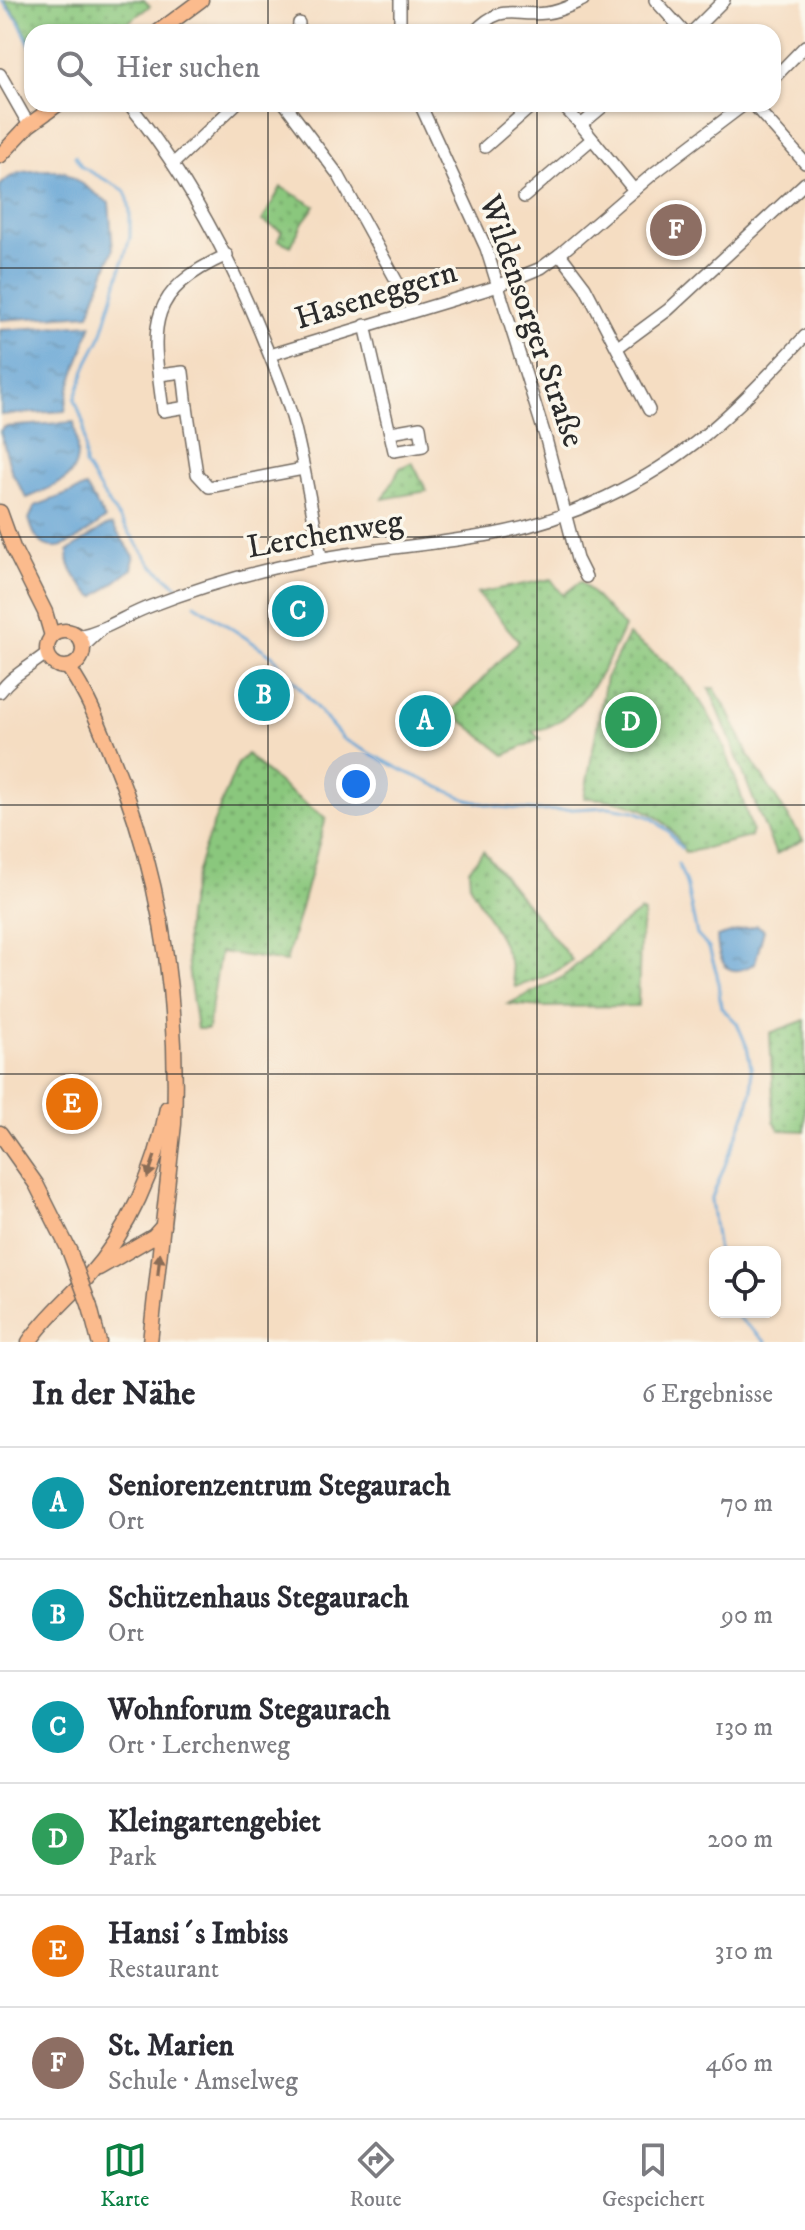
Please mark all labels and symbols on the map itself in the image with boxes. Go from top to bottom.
street label: Wildensorger Straße [469,189,593,452]
pin: F [650,200,702,260]
street label: Haseneggern [290,252,462,340]
street label: Lerchenweg [244,502,407,568]
pin: C [272,581,324,641]
pin: B [238,665,290,725]
pin: A [399,691,451,751]
pin: D [605,692,657,752]
your location [336,764,376,804]
pin: E [46,1074,98,1134]
one-way arrow [145,1155,157,1179]
one-way arrow [152,1252,165,1277]

